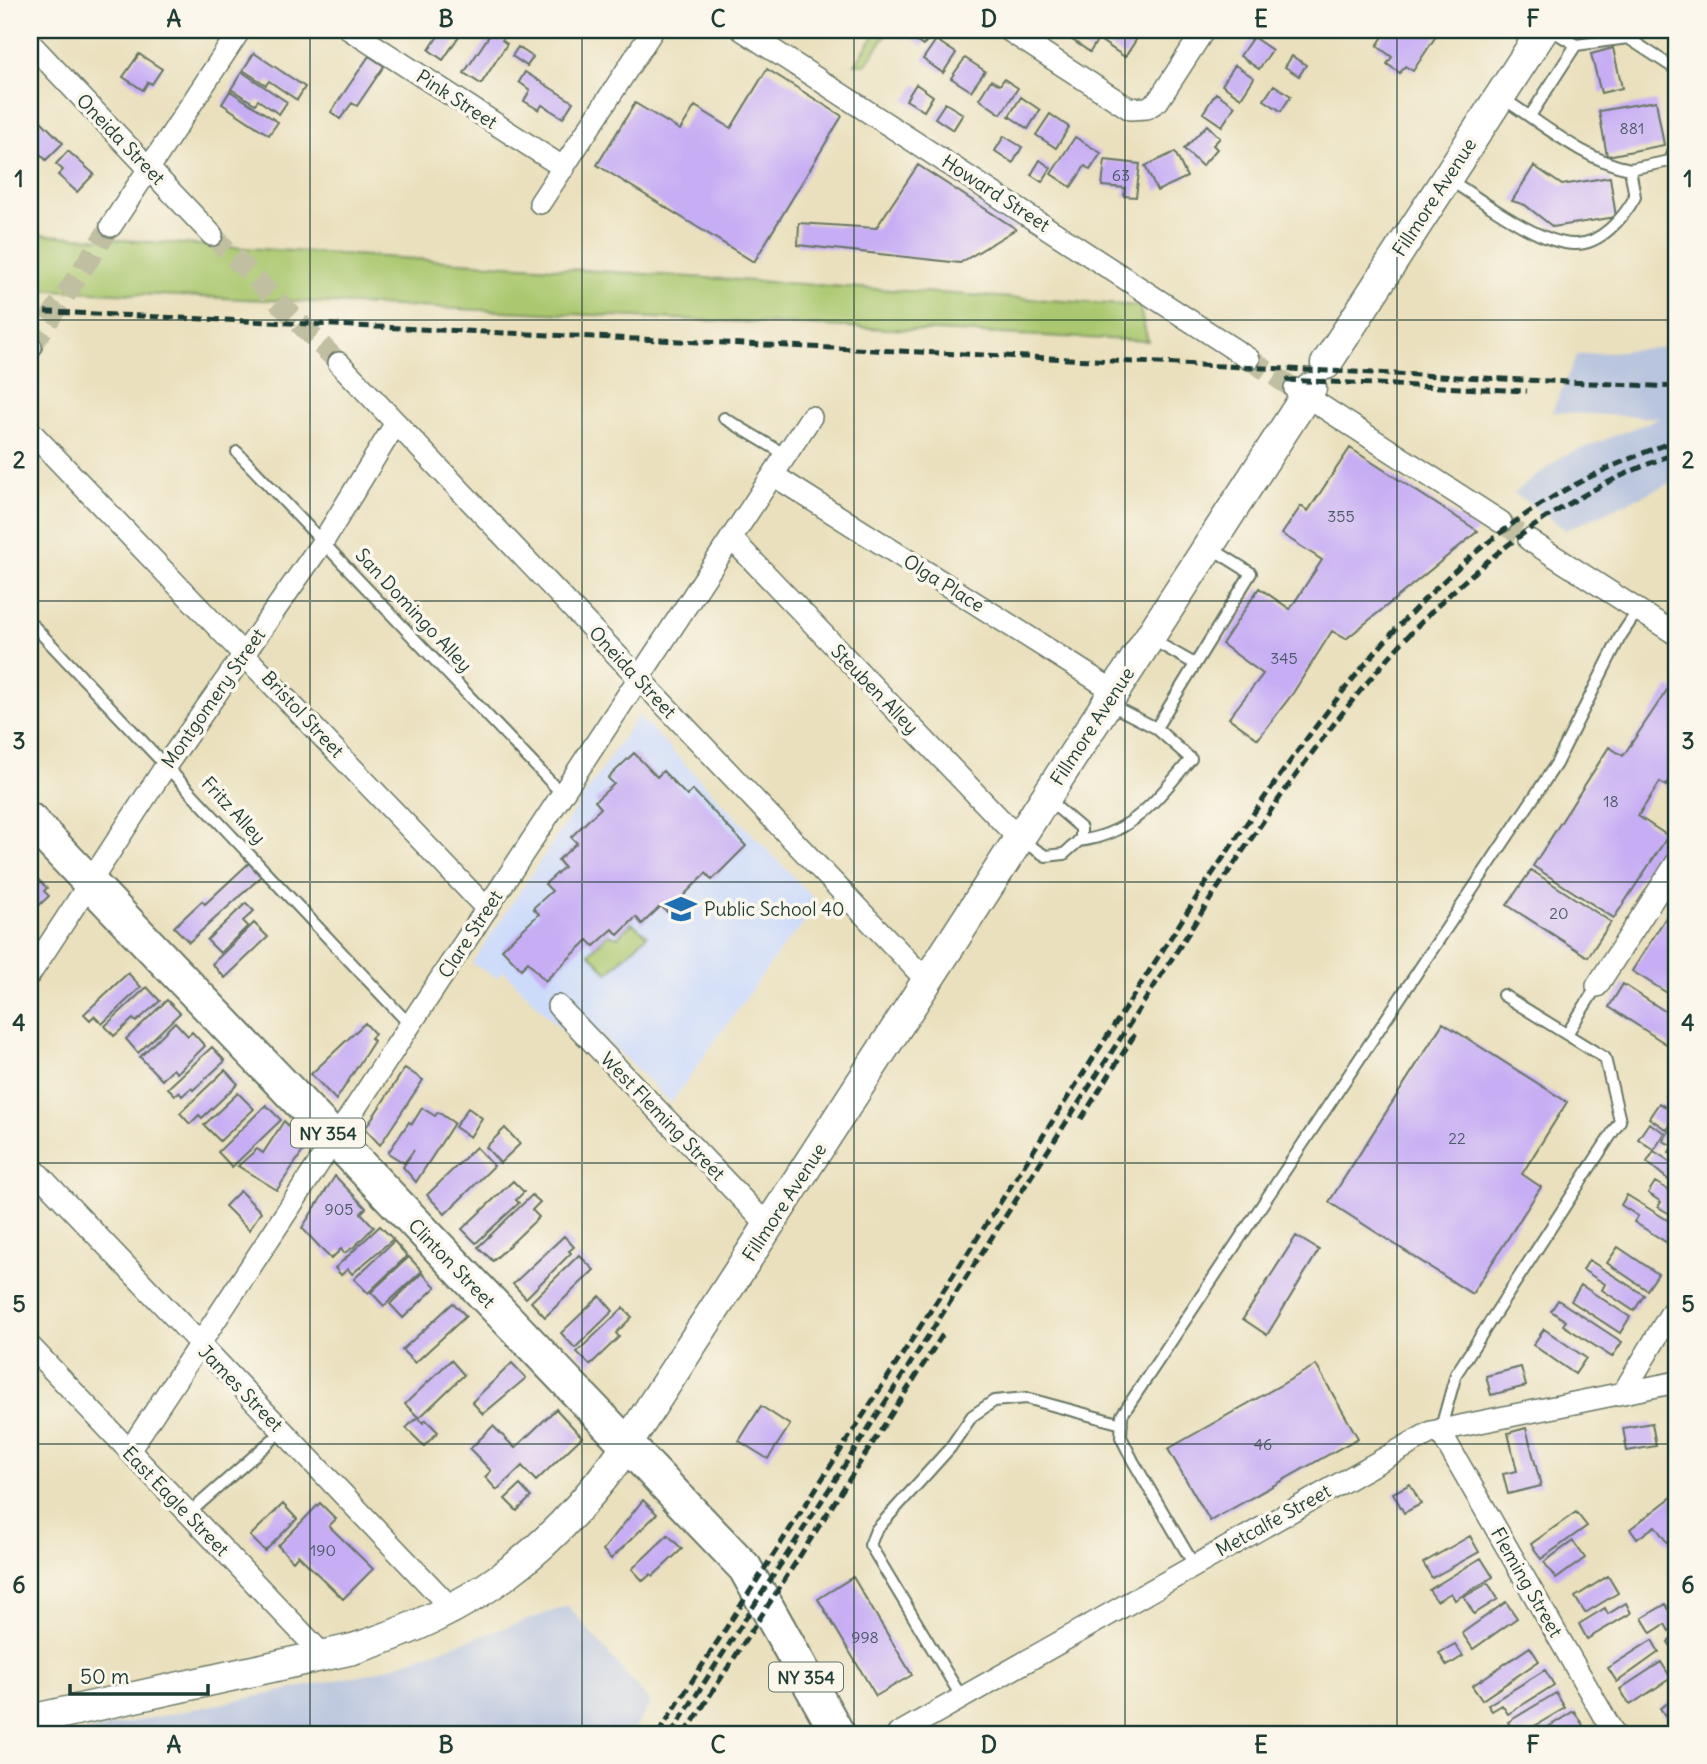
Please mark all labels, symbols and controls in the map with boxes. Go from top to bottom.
text: A [167,4,182,33]
text: B [438,4,454,33]
text: C [710,4,726,33]
text: D [981,4,997,33]
text: E [1254,4,1268,33]
text: F [1526,4,1540,33]
street label: Pink Street [412,64,502,134]
street label: Oneida Street [72,88,170,190]
house number: 881 [1620,118,1644,138]
street label: Fillmore Avenue [1387,133,1481,261]
street label: Howard Street [937,149,1055,237]
text: 1 [14,164,24,193]
text: 1 [1683,164,1693,193]
house number: 63 [1112,165,1130,185]
text: 2 [13,445,26,474]
text: 2 [1682,445,1695,474]
house number: 355 [1327,506,1355,526]
street label: San Domingo Alley [350,543,478,677]
street label: Olga Place [899,549,989,617]
street label: Oneida Street [584,621,682,723]
street label: Montgomery Street [156,623,270,773]
street label: Steuben Alley [826,639,924,739]
house number: 345 [1270,648,1298,668]
street label: Fillmore Avenue [1045,662,1139,790]
street label: Bristol Street [257,666,349,762]
text: 3 [12,726,26,755]
text: 3 [1681,726,1695,755]
street label: Fritz Alley [197,771,271,849]
house number: 18 [1603,791,1619,811]
street label: Clare Street [433,885,507,983]
school or university icon: Public School 40 [664,892,698,926]
place label: Public School 40 [704,897,845,921]
house number: 20 [1549,903,1569,923]
text: 4 [12,1008,26,1037]
text: 4 [1681,1008,1695,1037]
street label: West Fleming Street [596,1047,730,1185]
road number: NY 354 [291,1118,365,1148]
house number: 22 [1448,1128,1466,1148]
street label: Fillmore Avenue [737,1138,831,1266]
house number: 905 [325,1199,353,1219]
street label: Clinton Street [403,1213,501,1313]
text: 5 [12,1289,26,1318]
text: 5 [1681,1289,1695,1318]
street label: James Street [194,1340,288,1436]
house number: 46 [1254,1434,1272,1454]
street label: East Eagle Street [118,1441,234,1561]
street label: Metcalfe Street [1211,1479,1335,1561]
street label: Fleming Street [1486,1523,1568,1641]
house number: 190 [310,1540,336,1560]
text: 6 [12,1570,26,1599]
text: 6 [1681,1570,1695,1599]
house number: 998 [851,1627,879,1647]
scale bar [70,1652,208,1696]
road number: NY 354 [769,1662,843,1692]
text: 50 m [80,1663,129,1690]
text: A [167,1730,182,1759]
text: B [438,1730,454,1759]
text: C [710,1730,726,1759]
text: D [981,1730,997,1759]
text: E [1254,1730,1268,1759]
text: F [1526,1730,1540,1759]

